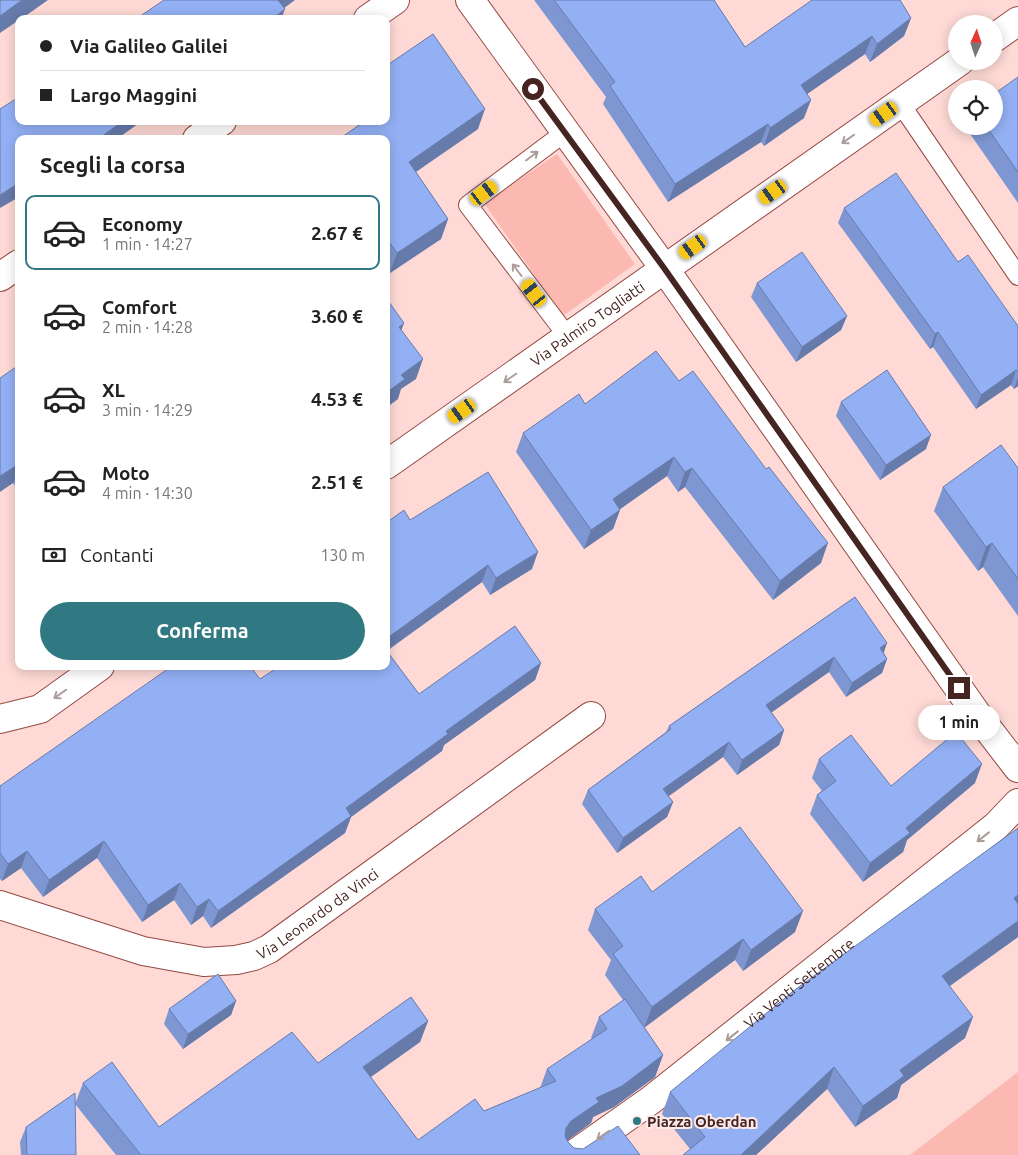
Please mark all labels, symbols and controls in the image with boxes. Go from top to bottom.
north arrow [948,15,1002,70]
map controls [948,15,1003,135]
text: Via Galileo Galilei [70,35,228,57]
route start [522,78,544,100]
button: locate [948,80,1003,135]
text: Largo Maggini [70,84,197,106]
car [867,99,900,129]
one-way arrow [841,134,855,144]
one-way arrow [525,151,538,162]
text: Scegli la corsa [40,152,186,177]
car [756,177,789,207]
car [467,178,500,208]
icon: car [42,210,87,255]
text: Economy [102,213,183,235]
text: 2.67 € [311,222,363,244]
car [676,232,709,262]
text: 1 min · 14:27 [102,235,193,253]
one-way arrow [512,263,522,277]
car [518,277,549,309]
street label: Via Palmiro Togliatti [527,277,648,369]
icon: car [42,293,87,338]
text: Comfort [102,296,177,318]
text: 3.60 € [311,305,363,327]
text: 2 min · 14:28 [102,318,193,336]
one-way arrow [503,373,517,383]
icon: car [42,376,87,421]
text: XL [102,379,125,401]
text: 4.53 € [311,388,363,410]
car [445,396,478,426]
text: 3 min · 14:29 [102,401,193,419]
icon: car [42,459,87,504]
text: Moto [102,462,150,484]
text: 2.51 € [311,471,363,493]
text: 4 min · 14:30 [102,484,193,502]
icon: cash [40,541,68,569]
text: Contanti [80,544,154,566]
text: 130 m [320,546,365,564]
button: Conferma [40,602,365,660]
route end [948,677,970,699]
one-way arrow [53,689,67,699]
callout: 1 min [918,706,1000,740]
text: 1 min [939,713,979,731]
one-way arrow [977,831,990,842]
street label: Via Leonardo da Vinci [254,864,381,962]
street label: Via Venti Settembre [740,934,857,1032]
one-way arrow [726,1030,739,1041]
place label: Piazza Oberdan [647,1113,756,1130]
marker: Piazza Oberdan [631,1115,643,1127]
one-way arrow [596,1130,610,1140]

